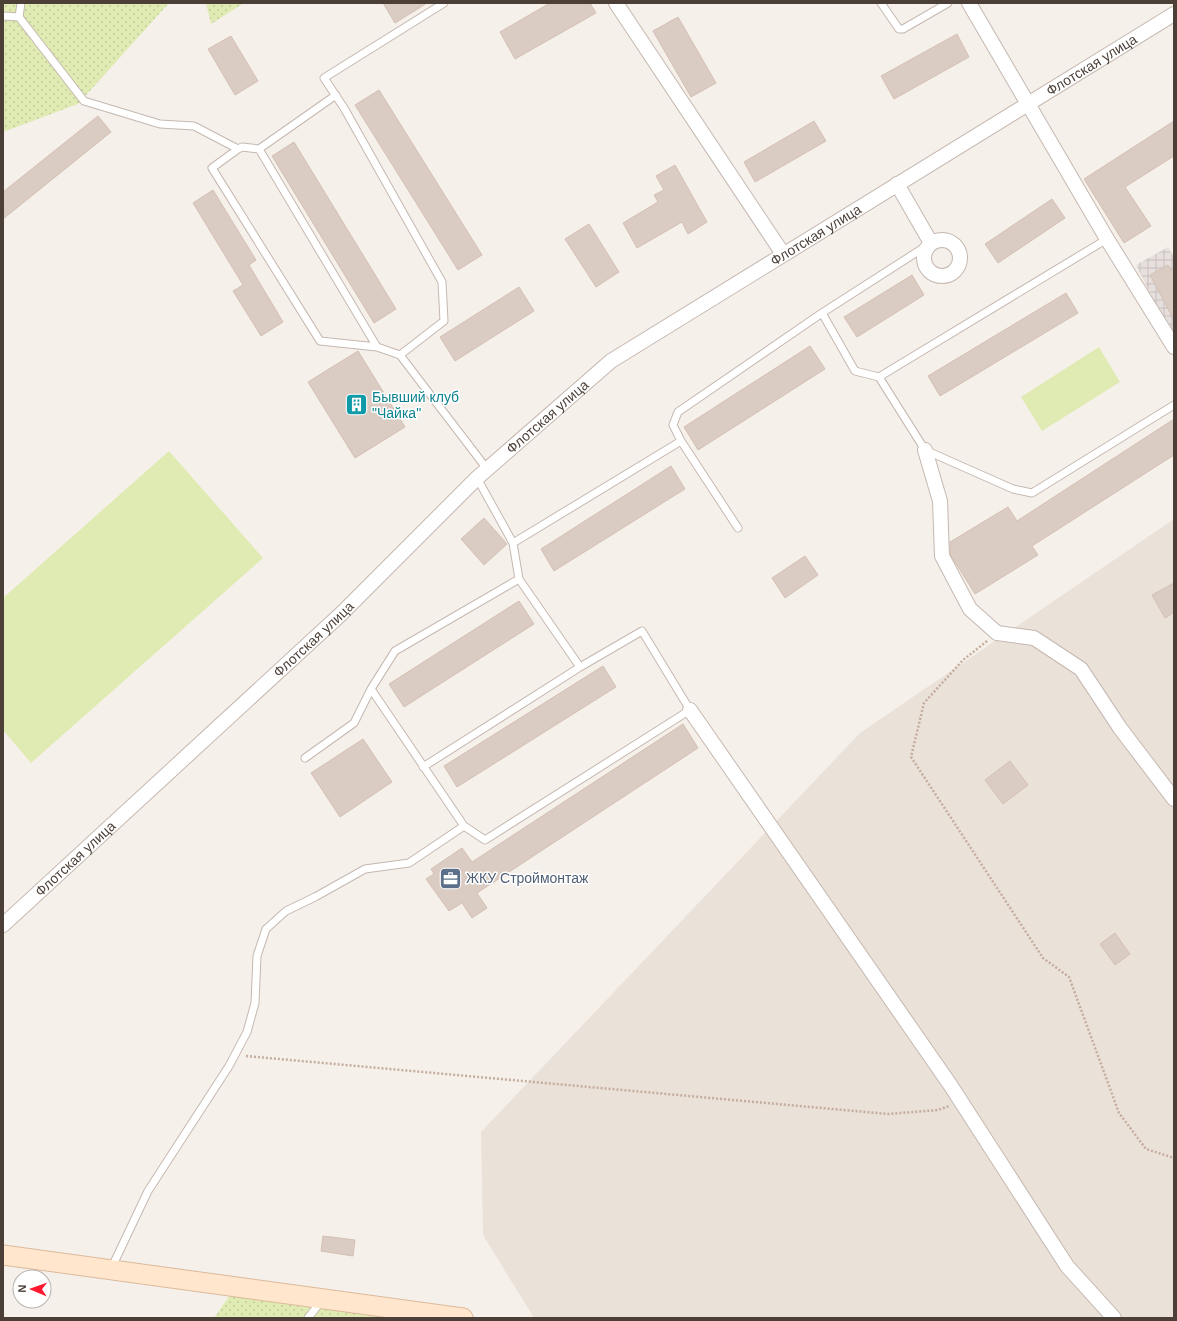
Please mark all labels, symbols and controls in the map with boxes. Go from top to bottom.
street label: Флотская улица [1043,31,1140,99]
street label: Флотская улица [767,201,864,269]
street label: Флотская улица [503,376,592,457]
place label: Бывший клуб "Чайка" [372,389,459,421]
building icon: Бывший клуб "Чайка" [344,392,370,418]
street label: Флотская улица [270,598,357,680]
street label: Флотская улица [32,818,119,900]
office icon: ЖКУ Строймонтаж [438,865,464,891]
place label: ЖКУ Строймонтаж [466,870,589,886]
north arrow [12,1269,52,1309]
text: N [16,1284,28,1293]

